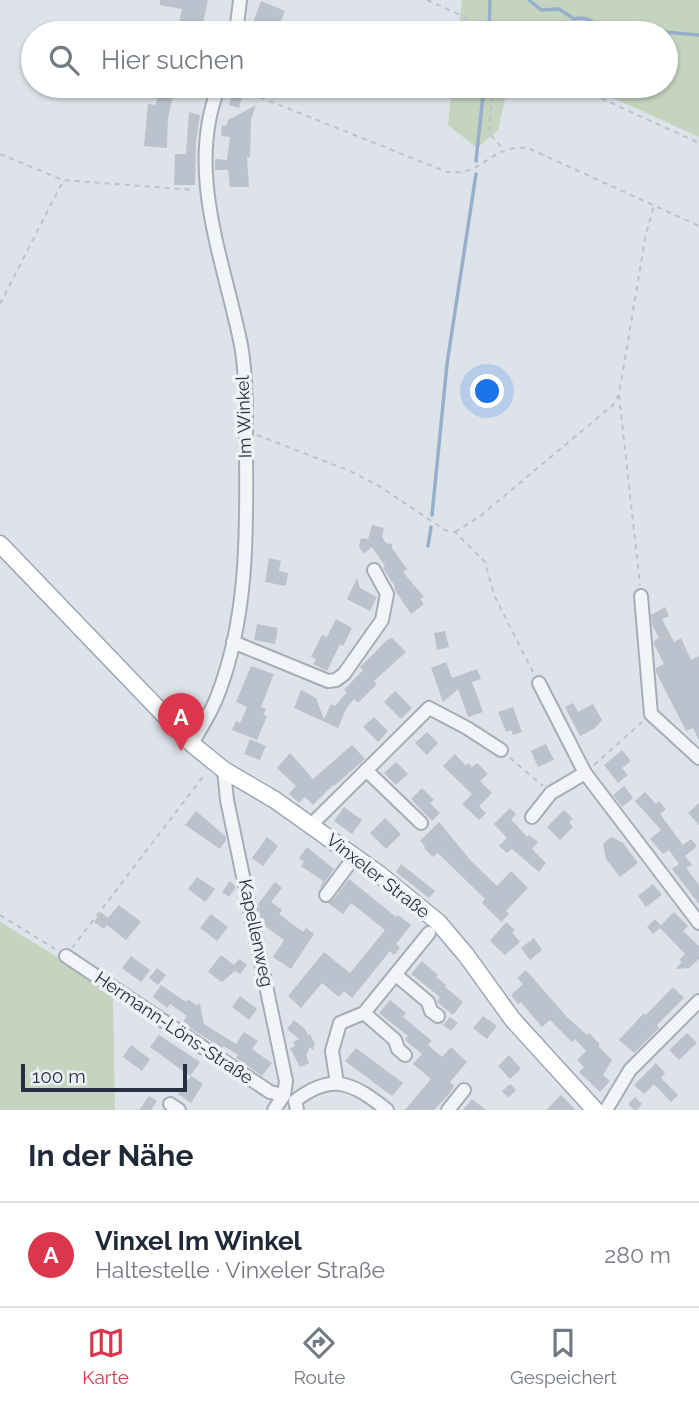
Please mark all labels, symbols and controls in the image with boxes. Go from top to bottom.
search box [21,21,678,98]
icon: search [45,41,83,79]
text: Hier suchen [101,45,244,75]
your location [470,374,504,408]
street label: Im Winkel [232,375,255,459]
pin: A [158,693,204,751]
street label: Vinxeler Straße [323,829,434,923]
street label: Kapellenweg [235,877,278,989]
street label: Hermann-Löns-Straße [91,967,258,1089]
scale bar [21,1061,187,1093]
text: 100 m [32,1065,86,1087]
text: In der Nähe [28,1138,193,1173]
text: Vinxel Im Winkel [95,1226,302,1256]
text: A [43,1241,59,1268]
text: 280 m [604,1241,671,1268]
text: Haltestelle · Vinxeler Straße [95,1256,385,1283]
tab: Karte [82,1324,129,1388]
tab: Route [293,1324,345,1388]
tab: Gespeichert [510,1324,617,1388]

